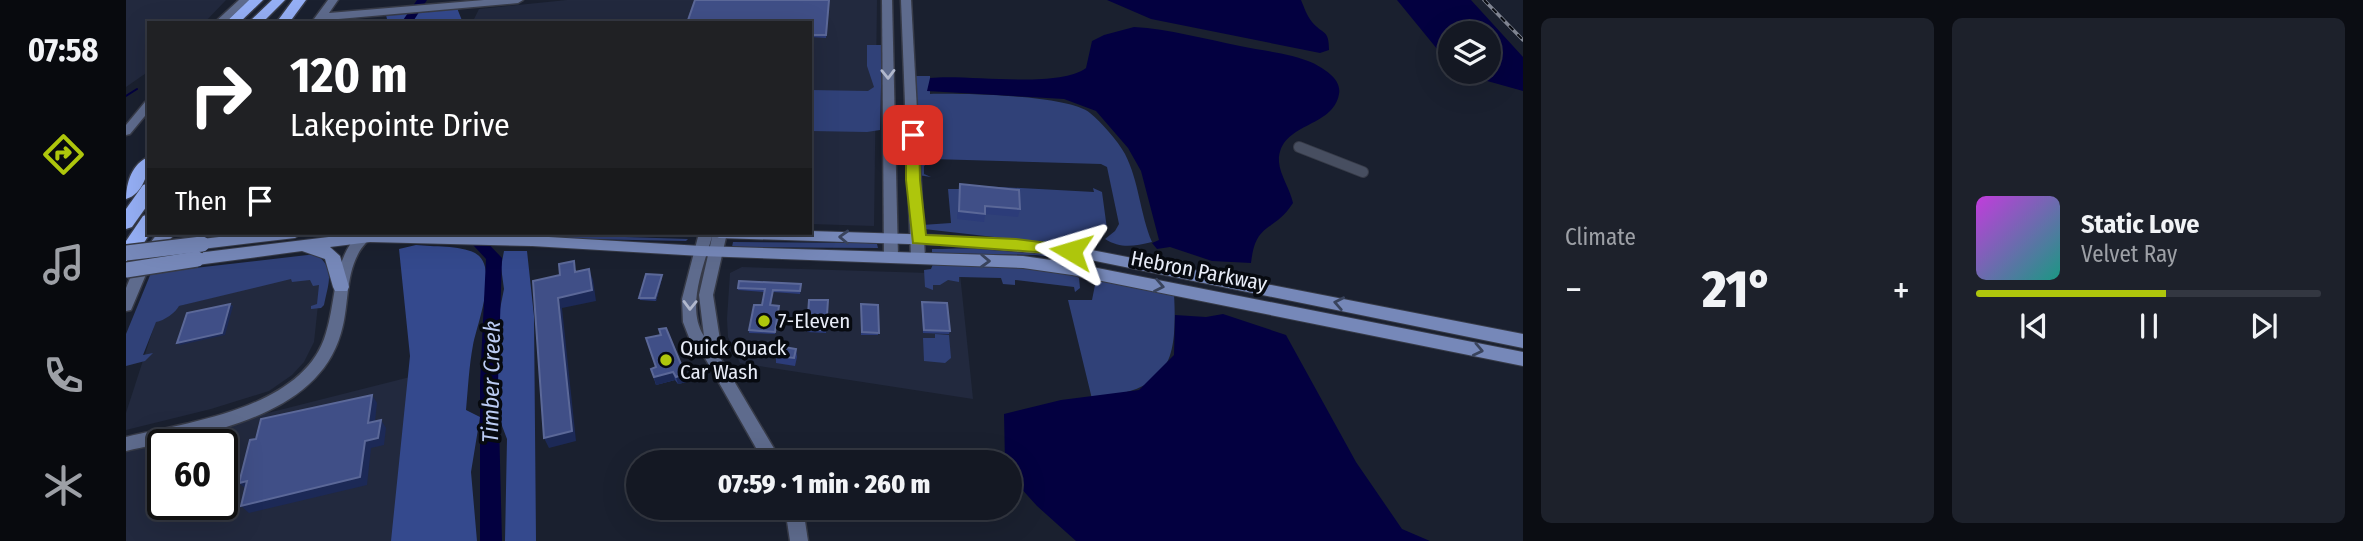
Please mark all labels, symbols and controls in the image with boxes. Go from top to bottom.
map controls [1438,21,1501,84]
button: layers [1438,21,1501,84]
text: 07:58 [28,31,98,69]
text: 120 m [290,46,408,105]
icon: right [175,49,266,140]
one-way arrow [881,68,896,79]
pin [883,105,943,165]
text: Lakepointe Drive [290,106,510,144]
icon: arrive [894,116,932,154]
icon: directions [39,130,88,179]
icon: arrive [241,182,279,220]
text: Then [175,186,227,217]
text: Static Love [2081,209,2199,240]
position arrow [1034,214,1108,288]
text: Climate [1565,223,1636,251]
one-way arrow [839,229,849,245]
icon: music [39,240,88,289]
text: Velvet Ray [2081,240,2177,268]
street label: Hebron Parkway [1129,245,1270,297]
one-way arrow [980,253,991,268]
text: 21° [1702,258,1773,321]
text: − [1565,267,1582,313]
text: + [1893,267,1910,313]
one-way arrow [1153,278,1165,293]
one-way arrow [1333,296,1345,311]
one-way arrow [683,300,698,311]
icon: previous [2015,307,2053,345]
icon: pause [2130,307,2168,345]
icon: next [2245,307,2283,345]
place label: 7-Eleven [778,308,850,334]
marker: 7-Eleven [756,313,772,329]
water label: Timber Creek [476,321,506,443]
place label: Quick Quack Car Wash [680,335,787,385]
one-way arrow [1472,342,1484,357]
icon: phone [39,351,88,400]
marker: Quick Quack Car Wash [658,352,674,368]
speed limit sign: 60 [147,429,238,520]
icon: climate [39,461,88,510]
text: 07:59 · 1 min · 260 m [718,469,930,500]

